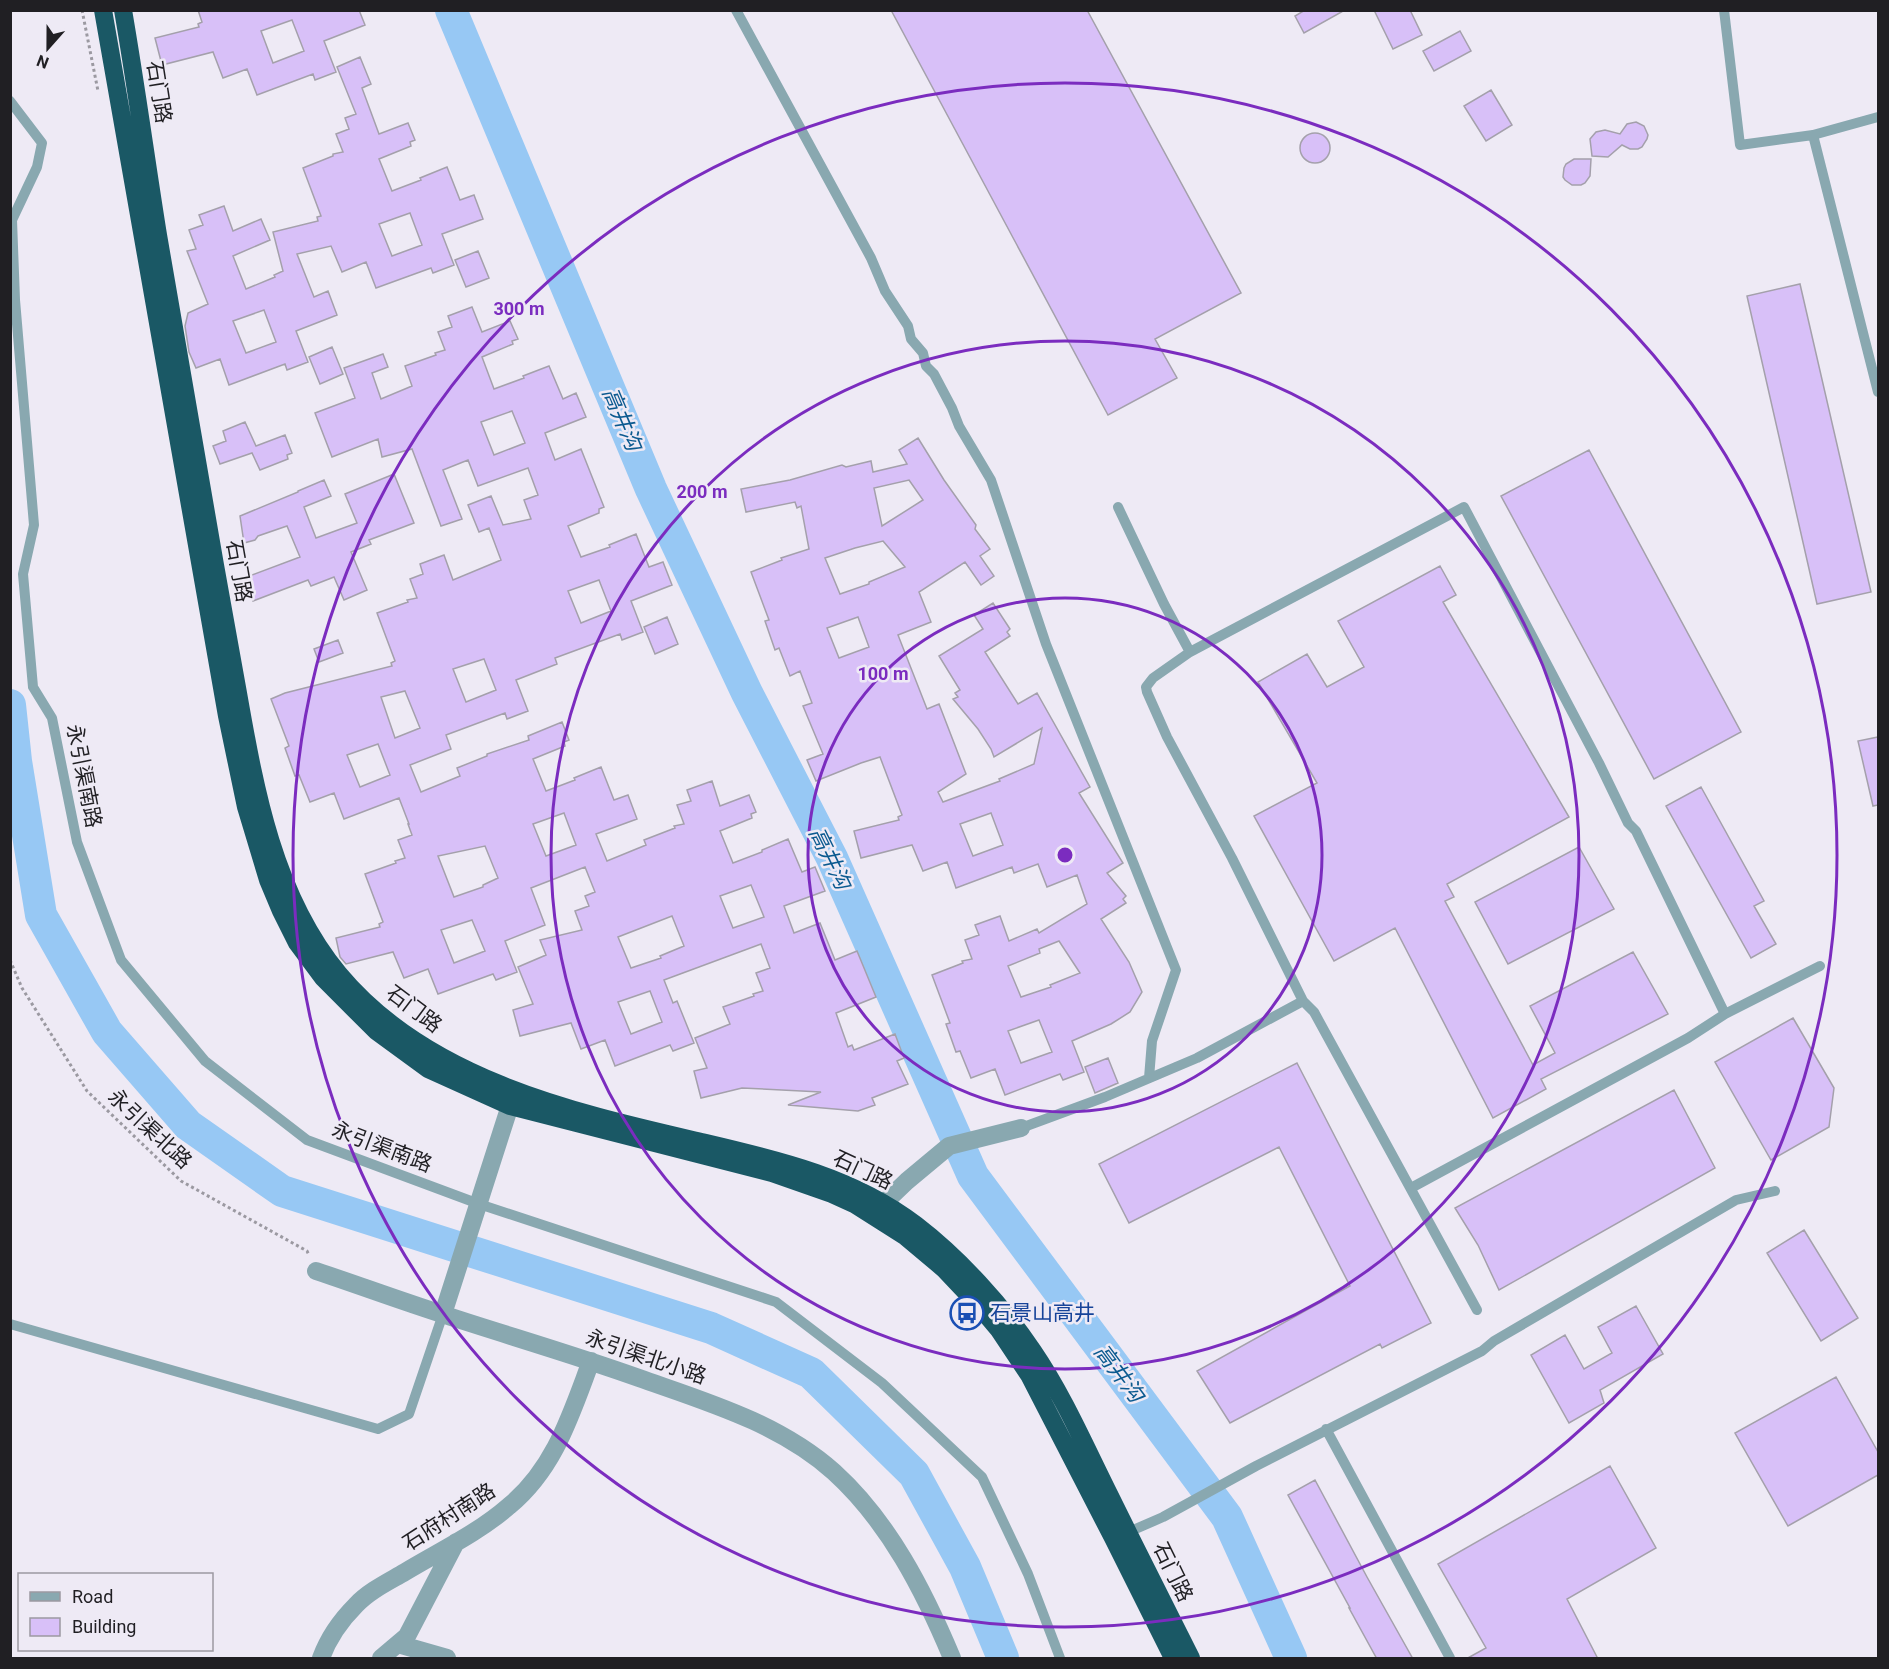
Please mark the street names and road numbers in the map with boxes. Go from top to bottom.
street label: 石门路 [142,59,176,125]
street label: 石门路 [222,538,256,604]
street label: 永引渠南路 [62,722,106,830]
street label: 石门路 [382,980,446,1038]
street label: 永引渠北路 [103,1084,197,1174]
street label: 永引渠南路 [329,1117,435,1177]
street label: 石门路 [829,1146,897,1194]
street label: 永引渠北小路 [583,1325,709,1389]
street label: 石府村南路 [398,1478,500,1556]
street label: 石门路 [1148,1538,1198,1606]

